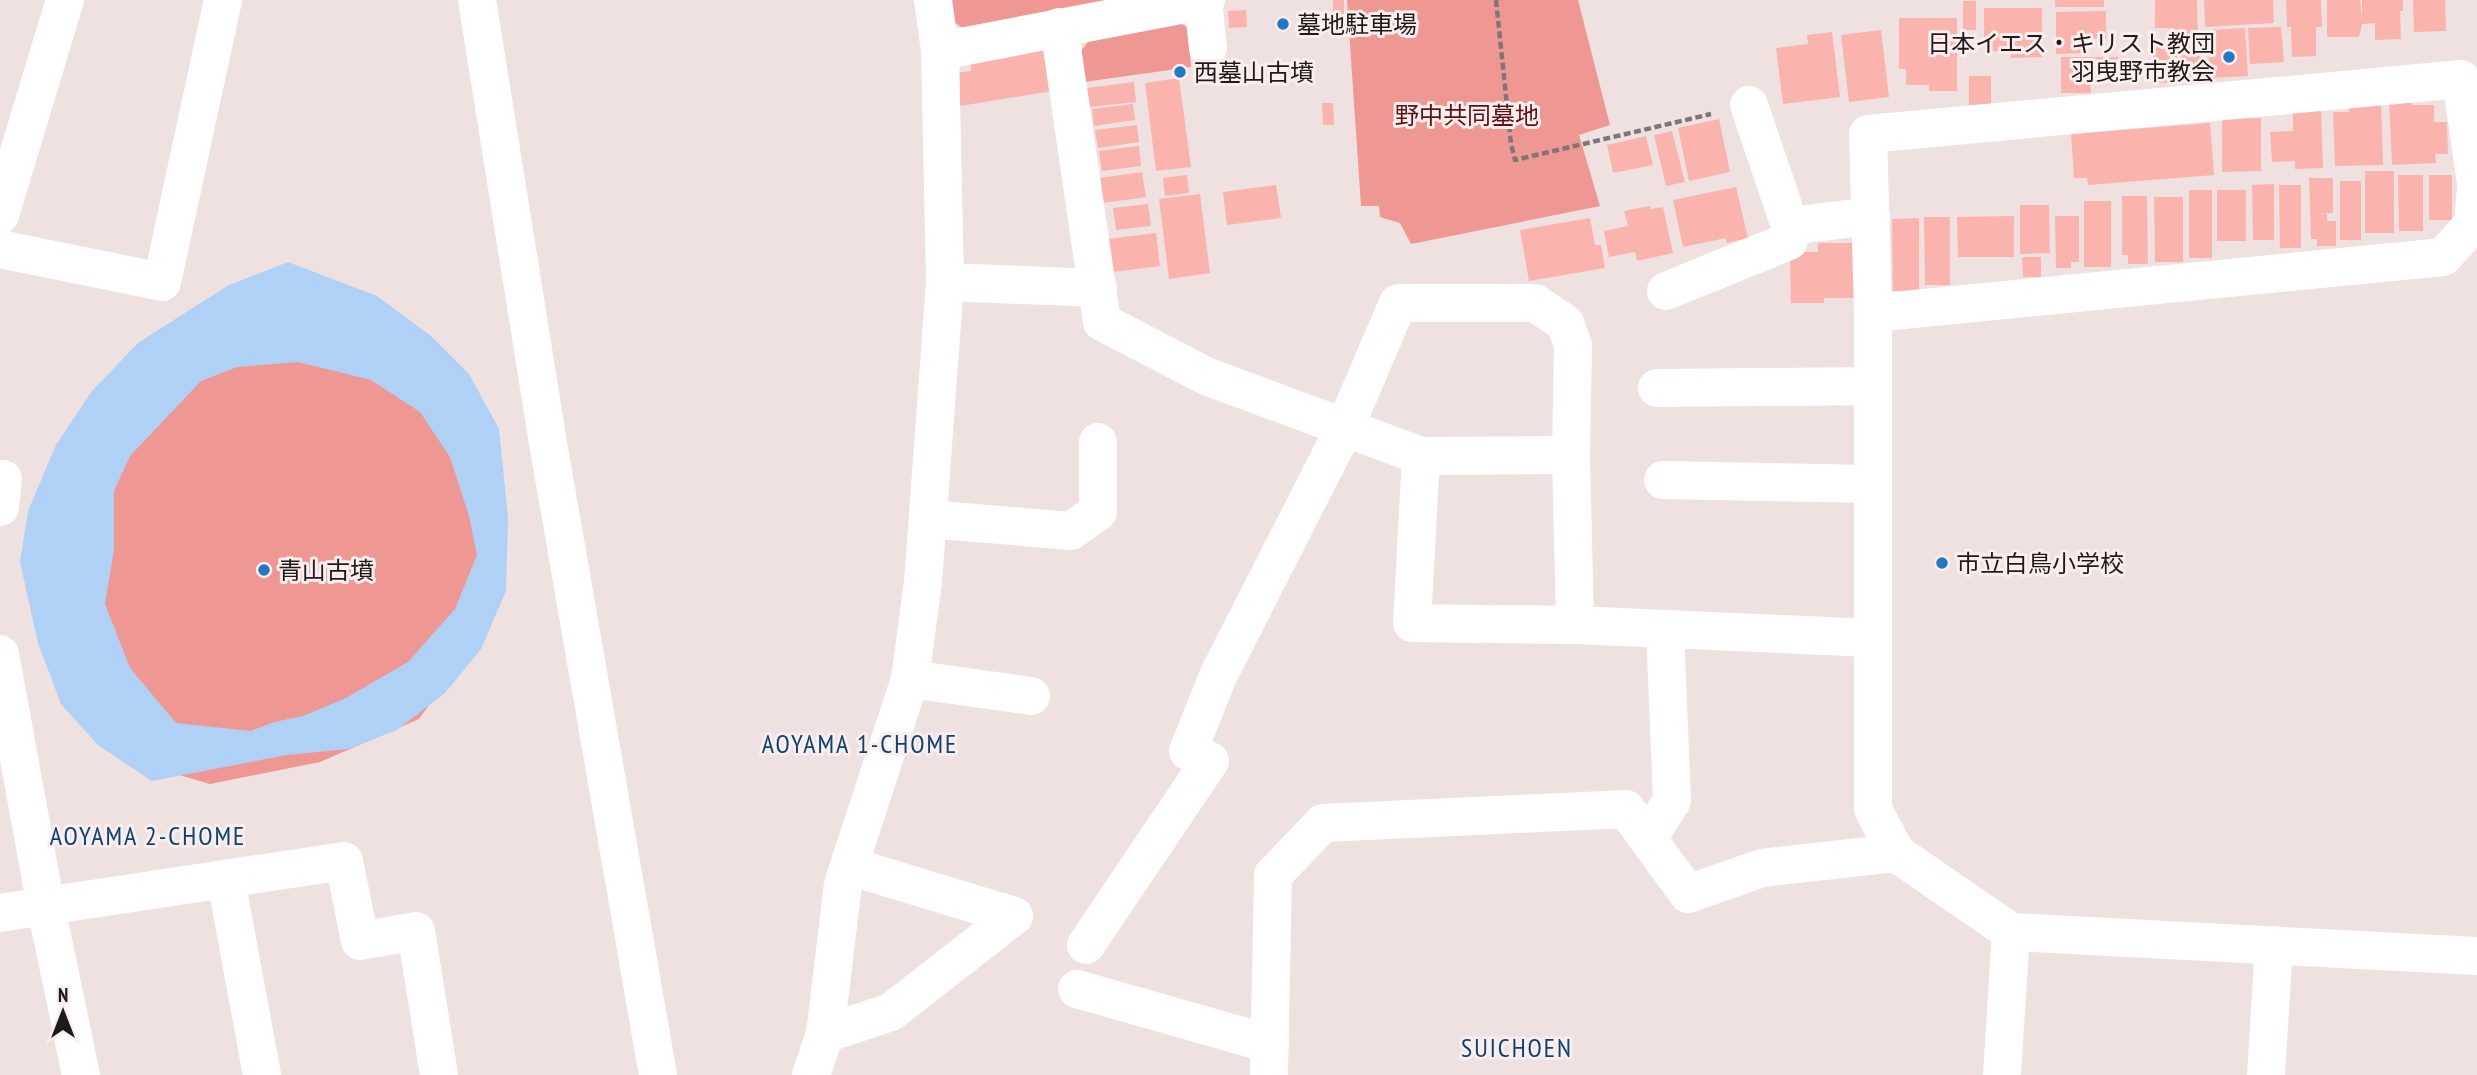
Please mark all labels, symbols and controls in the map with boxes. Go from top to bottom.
place label: 墓地駐車場 [1297,9,1417,40]
marker: 墓地駐車場 [1275,16,1291,32]
place label: 日本イエス・キリスト教団 羽曳野市教会 [1927,28,2215,87]
marker: 日本イエス・キリスト教団 羽曳野市教会 [2221,49,2237,65]
place label: 西墓山古墳 [1194,57,1314,88]
marker: 西墓山古墳 [1172,64,1188,80]
park label: 野中共同墓地 [1395,100,1539,131]
place label: 市立白鳥小学校 [1956,548,2124,579]
place label: 青山古墳 [278,555,374,586]
marker: 市立白鳥小学校 [1934,555,1950,571]
marker: 青山古墳 [256,562,272,578]
district label: AOYAMA 1-CHOME [762,727,958,760]
district label: AOYAMA 2-CHOME [50,819,246,852]
north arrow [28,977,98,1047]
text: N [58,983,68,1007]
district label: SUICHOEN [1461,1031,1573,1064]

